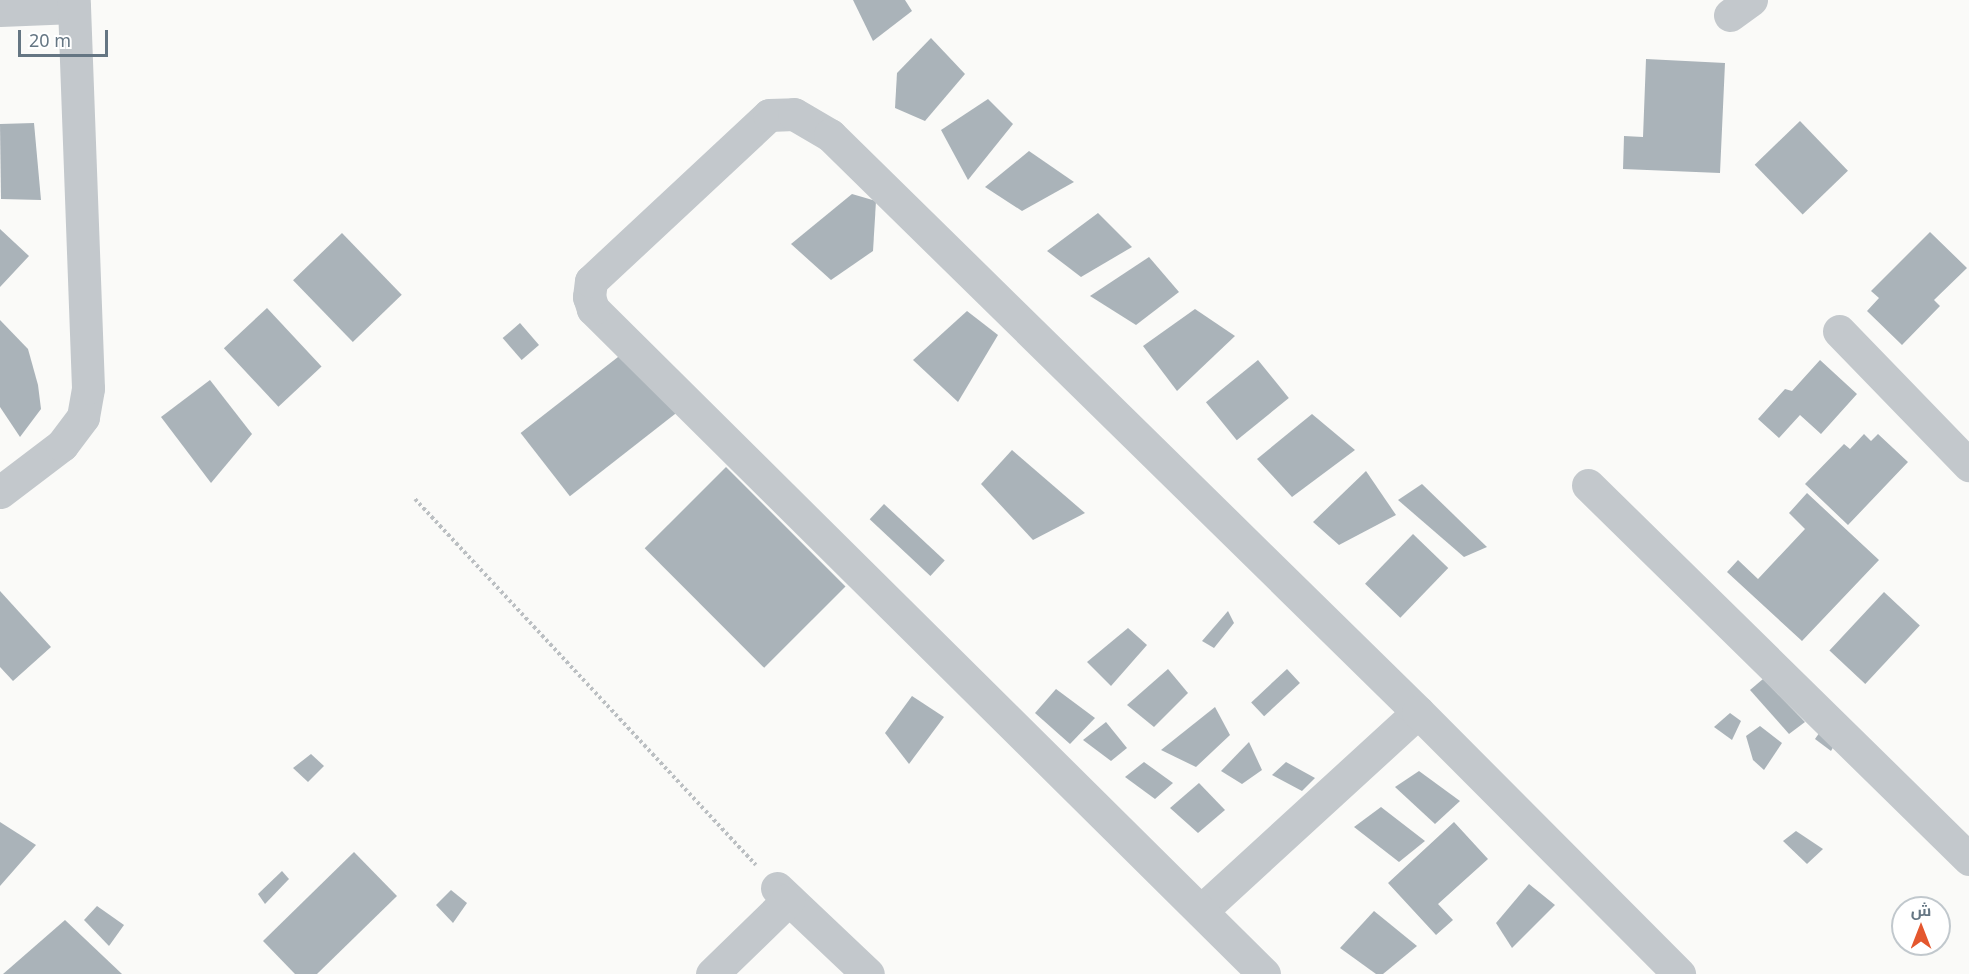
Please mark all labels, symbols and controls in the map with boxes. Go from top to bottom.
scale bar [21,18,111,56]
text: 20 m [29,28,71,52]
north arrow [1891,896,1951,956]
text: ش [1911,899,1931,921]

